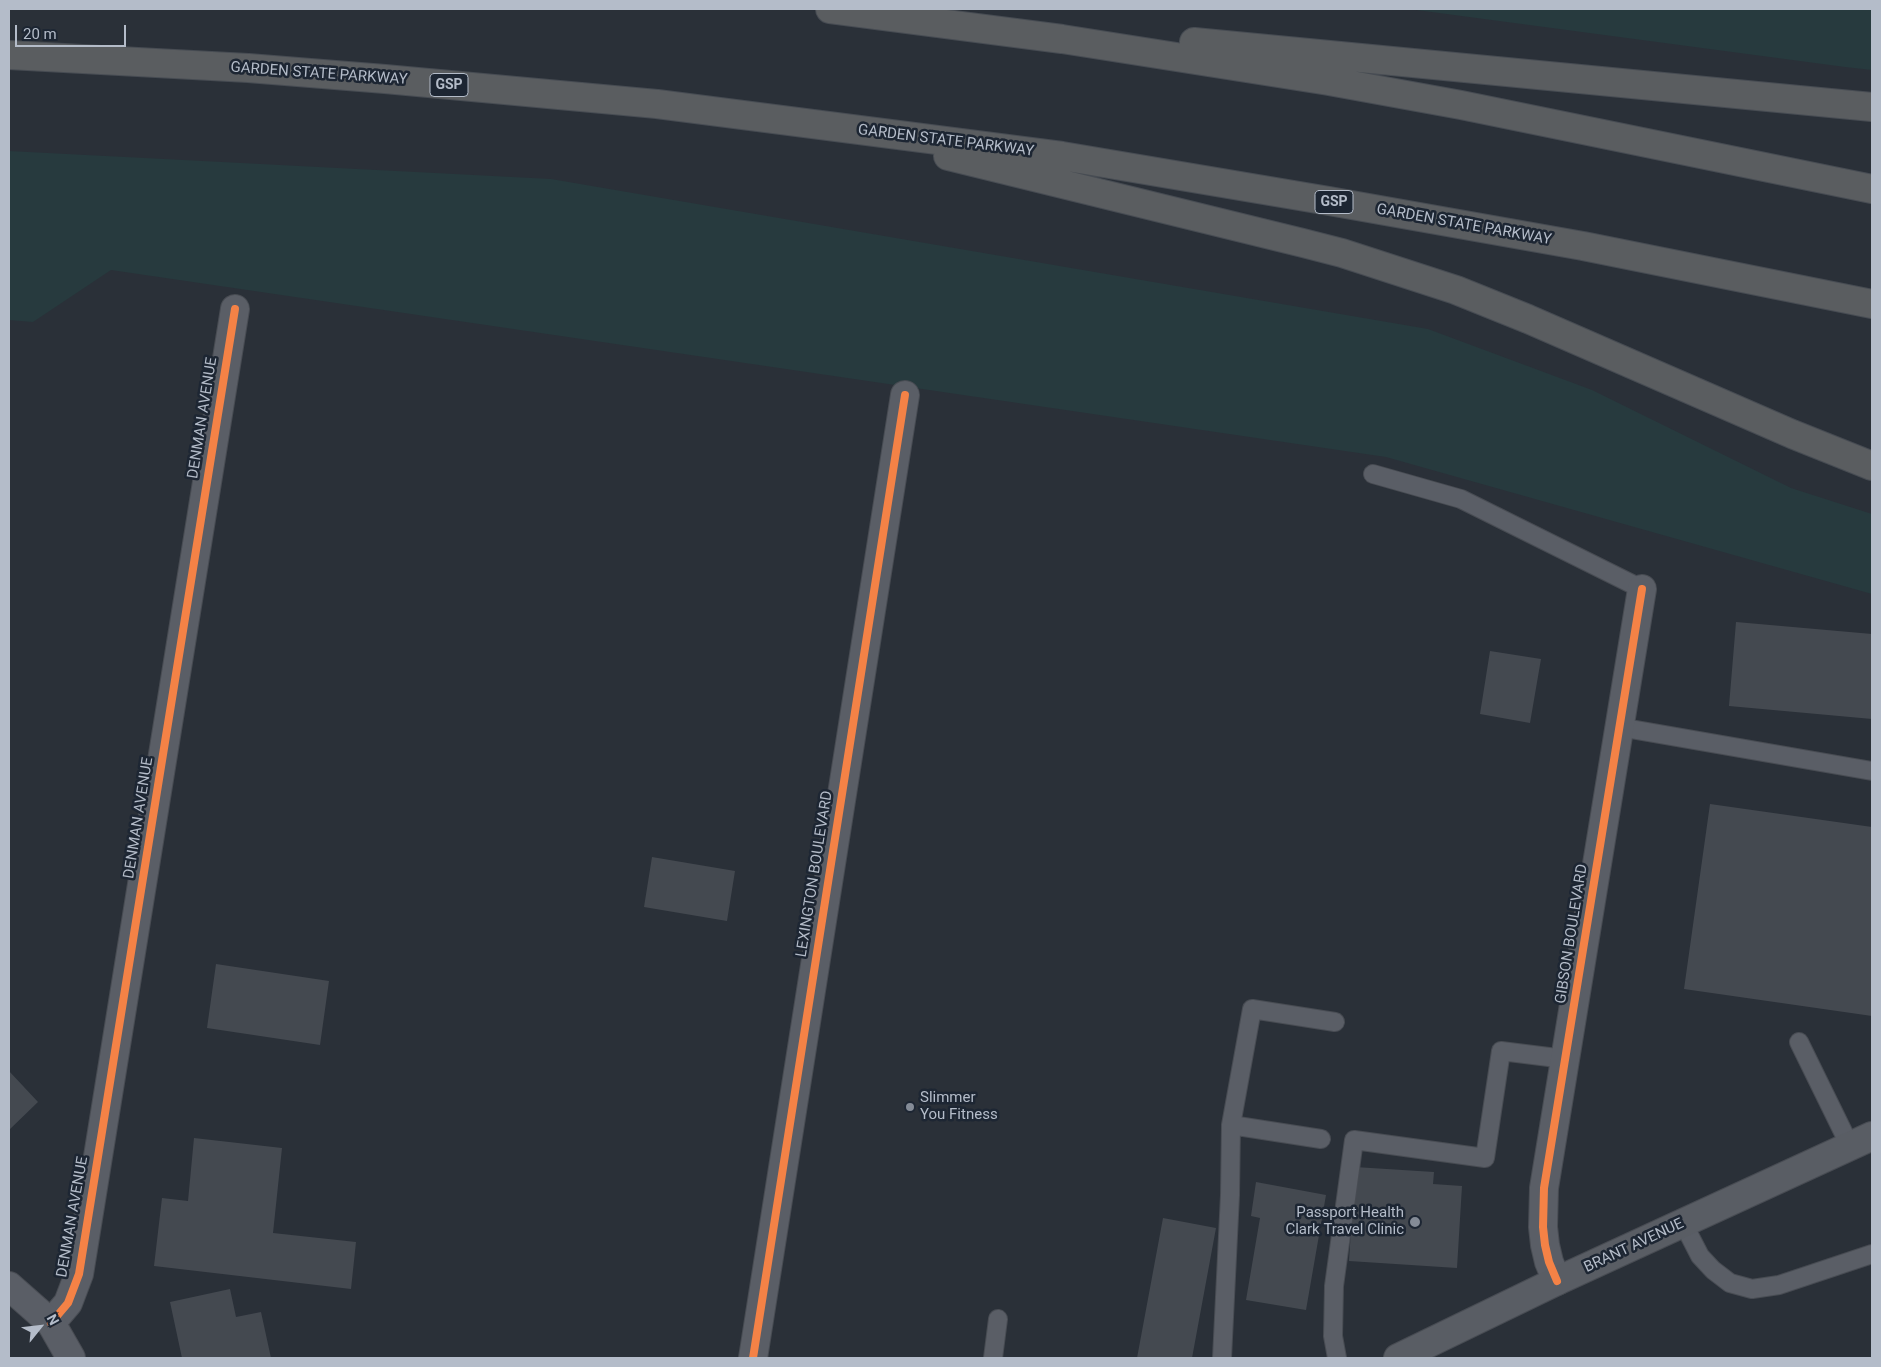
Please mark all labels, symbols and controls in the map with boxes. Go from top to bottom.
scale bar [18,15,129,47]
text: 20 m [23,25,57,43]
street label: GARDEN STATE PARKWAY [230,59,408,89]
road number: GSP [430,74,468,96]
street label: GARDEN STATE PARKWAY [857,121,1035,161]
road number: GSP [1315,190,1353,213]
street label: GARDEN STATE PARKWAY [1375,201,1553,249]
street label: DENMAN AVENUE [185,356,221,480]
street label: DENMAN AVENUE [121,756,157,880]
street label: LEXINGTON BOULEVARD [793,789,837,959]
street label: GIBSON BOULEVARD [1552,863,1592,1005]
place label: Slimmer You Fitness [920,1089,998,1124]
marker: Slimmer You Fitness [904,1101,916,1113]
street label: DENMAN AVENUE [53,1155,93,1279]
place label: Passport Health Clark Travel Clinic [1285,1204,1404,1239]
marker: Passport Health Clark Travel Clinic [1408,1215,1422,1229]
street label: BRANT AVENUE [1581,1215,1687,1277]
north arrow [15,1302,65,1352]
text: N [44,1312,63,1328]

